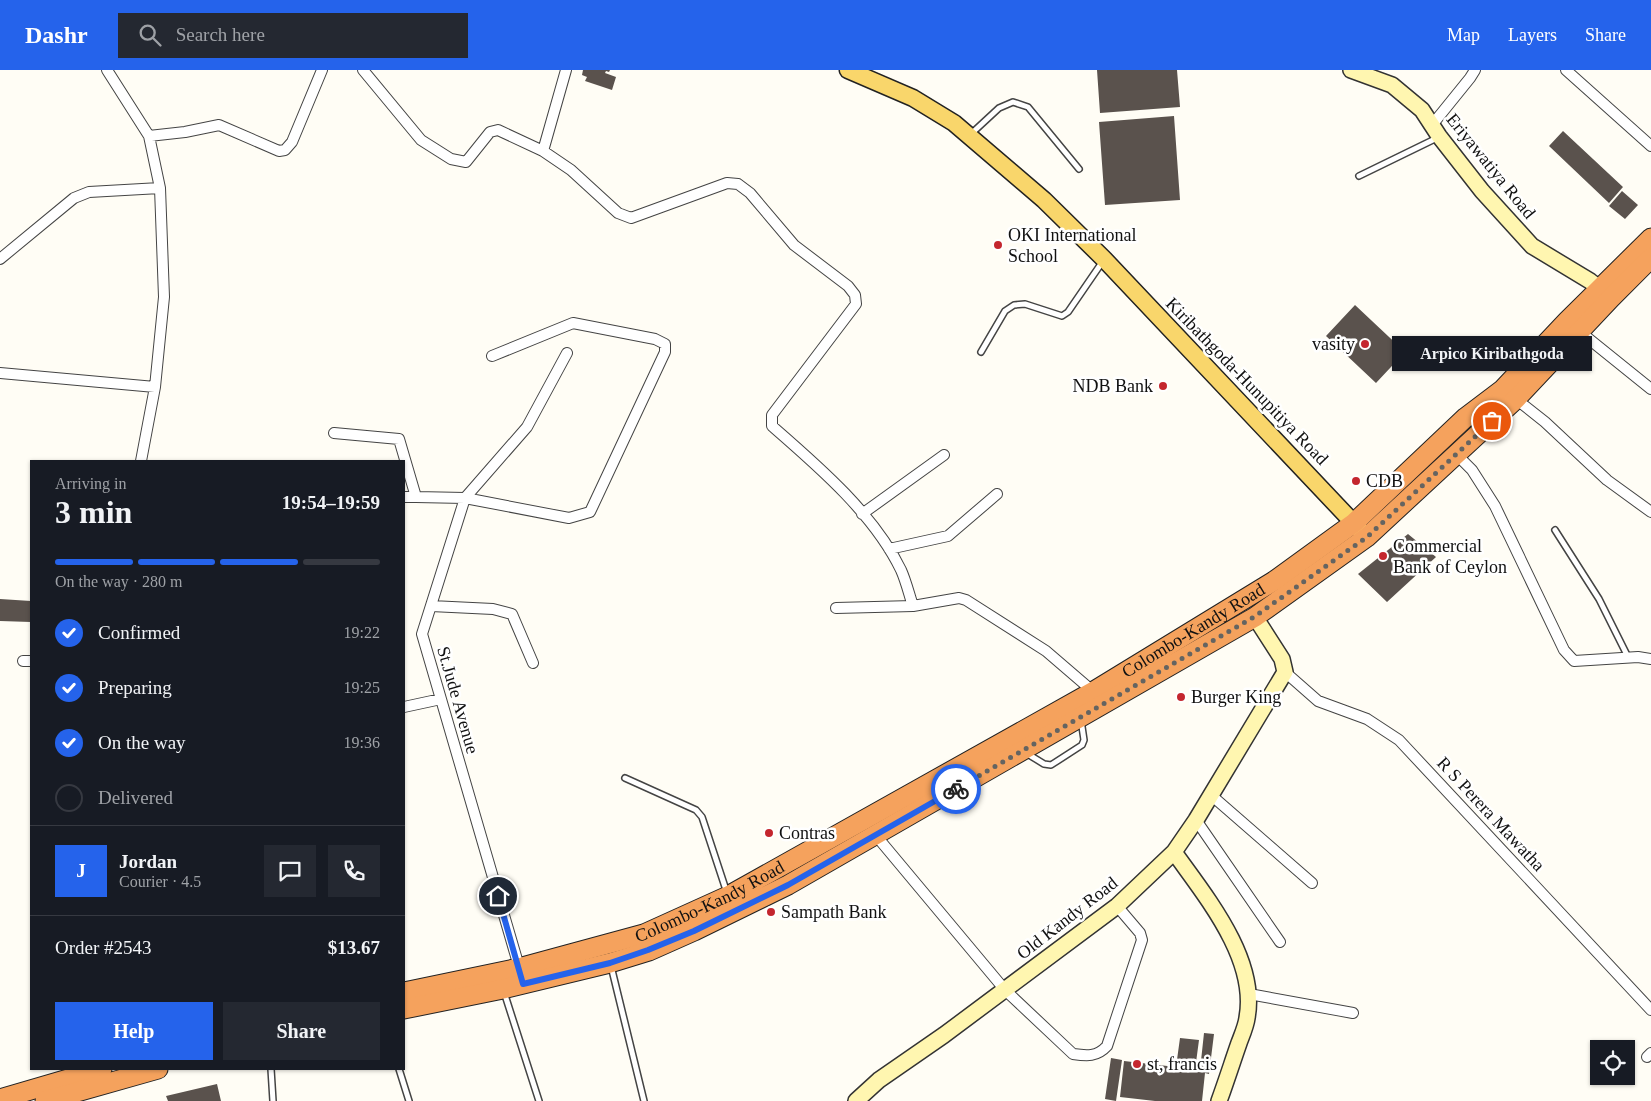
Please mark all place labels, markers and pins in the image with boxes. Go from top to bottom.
place label: OKI International School [1008,225,1136,266]
marker: OKI International School [992,239,1004,251]
place label: vasity [1312,334,1355,354]
callout: Arpico Kiribathgoda [1392,336,1592,371]
marker: vasity [1359,338,1371,350]
place label: NDB Bank [1073,376,1153,396]
marker: NDB Bank [1157,380,1169,392]
pin [1471,400,1513,442]
place label: CDB [1366,471,1403,491]
marker: CDB [1350,475,1362,487]
place label: Commercial Bank of Ceylon [1393,536,1507,577]
marker: Commercial Bank of Ceylon [1377,550,1389,562]
place label: Burger King [1191,687,1281,707]
marker: Burger King [1175,691,1187,703]
place label: Contras [779,823,835,843]
marker: Contras [763,827,775,839]
pin [477,875,519,917]
place label: Sampath Bank [781,902,887,922]
marker: Sampath Bank [765,906,777,918]
place label: st, francis [1147,1054,1217,1074]
marker: st, francis [1131,1058,1143,1070]

